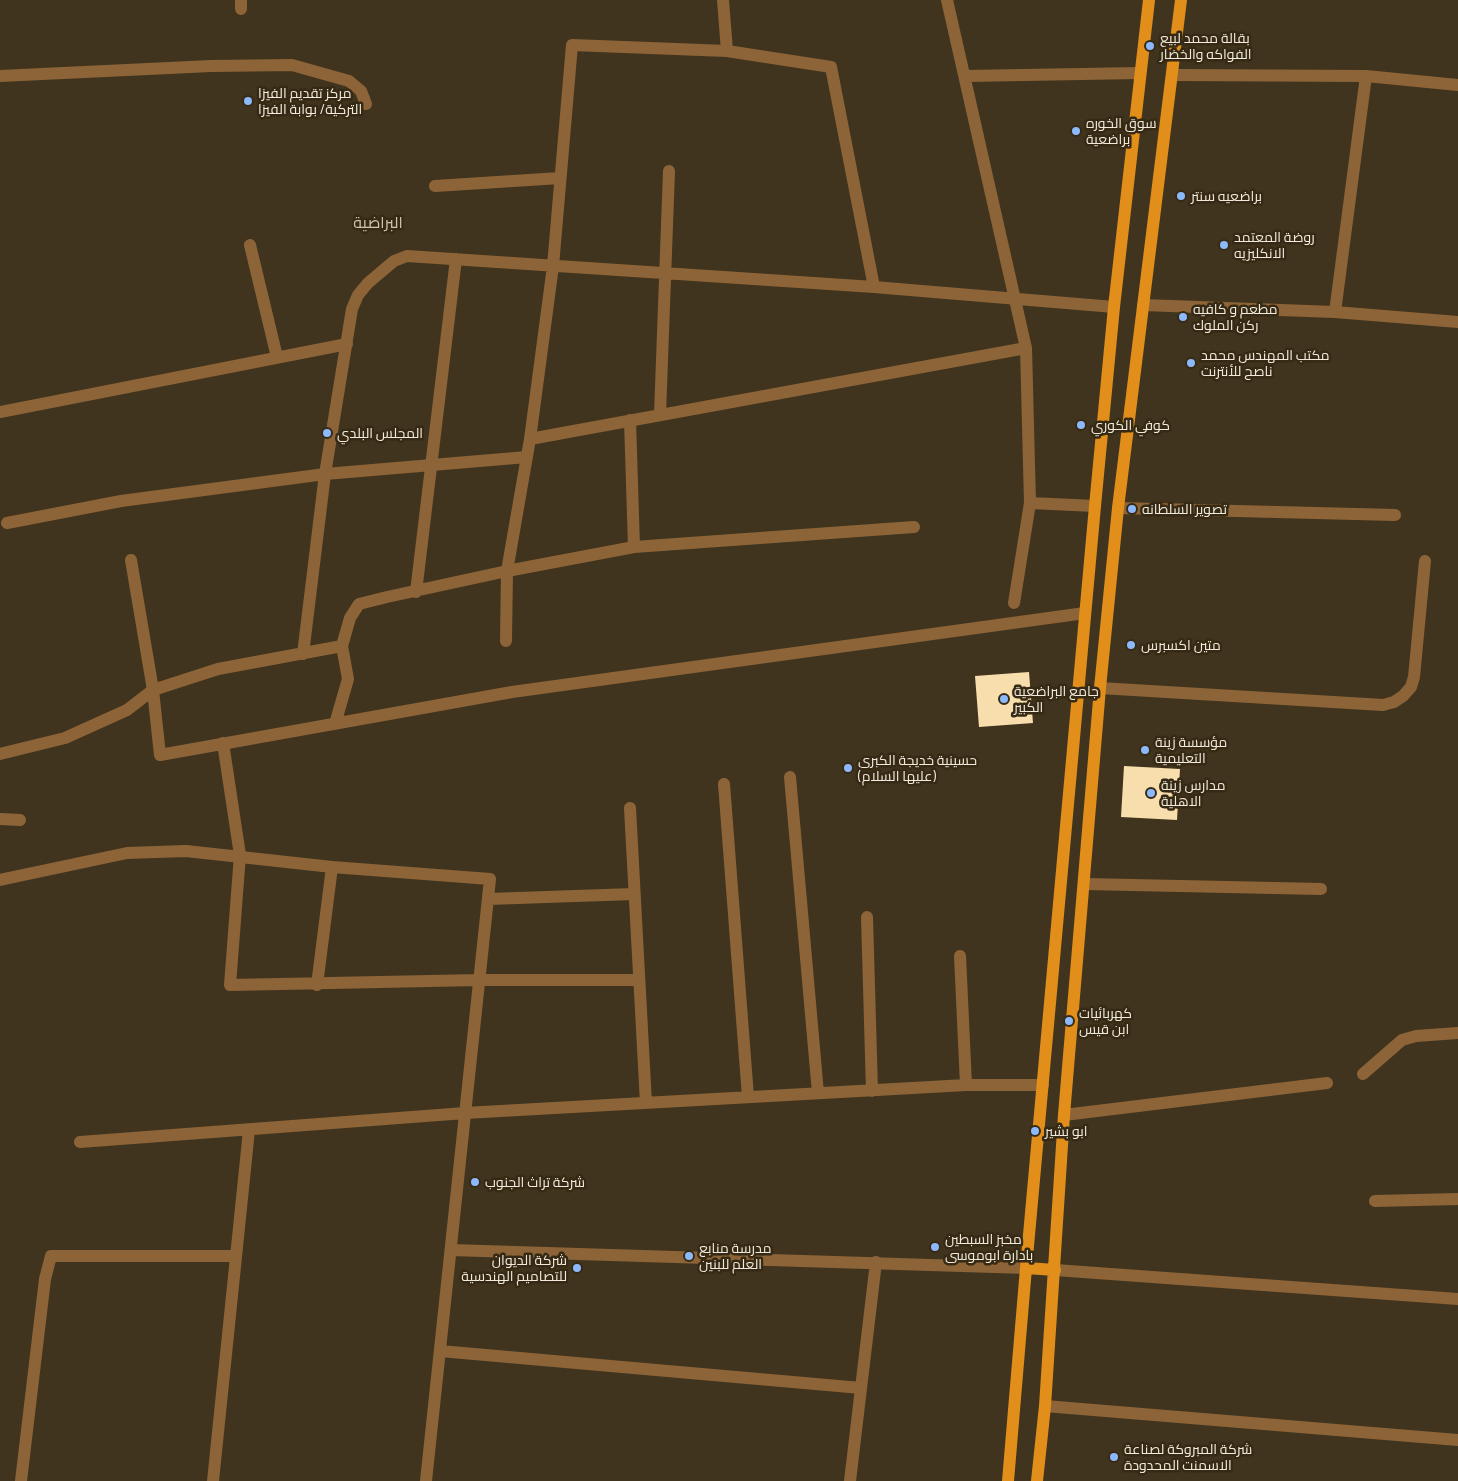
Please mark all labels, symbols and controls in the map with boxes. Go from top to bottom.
place label: بقالة محمد لبيع الفواكه والخضار [1160,30,1252,62]
marker: بقالة محمد لبيع الفواكه والخضار [1144,40,1156,52]
place label: مركز تقديم الفيزا التركية/ بوابة الفيزا [258,85,362,118]
marker: مركز تقديم الفيزا التركية/ بوابة الفيزا [242,95,254,107]
place label: سوق الخوره براضعية [1086,115,1157,148]
marker: سوق الخوره براضعية [1070,125,1082,137]
place label: براضعيه سنتر [1191,188,1262,204]
marker: براضعيه سنتر [1175,190,1187,202]
district label: البراضية [353,213,403,233]
place label: روضة المعتمد الانكليزيه [1234,229,1315,262]
marker: روضة المعتمد الانكليزيه [1218,239,1230,251]
place label: مطعم و كافيه ركن الملوك [1193,301,1277,334]
marker: مطعم و كافيه ركن الملوك [1177,311,1189,323]
place label: مكتب المهندس محمد ناصح للأنترنت [1201,347,1330,380]
marker: مكتب المهندس محمد ناصح للأنترنت [1185,357,1197,369]
place label: كوفي الكوري [1091,417,1170,433]
marker: كوفي الكوري [1075,419,1087,431]
place label: المجلس البلدي [337,425,423,441]
marker: المجلس البلدي [321,427,333,439]
place label: تصوير السلطانه [1142,501,1227,517]
marker: تصوير السلطانه [1126,503,1138,515]
place label: متين اكسبرس [1141,637,1221,653]
marker: متين اكسبرس [1125,639,1137,651]
place label: جامع البراضعية الكبير [1014,683,1099,716]
marker: جامع البراضعية الكبير [998,693,1010,705]
place label: مؤسسة زينة التعليمية [1155,734,1227,766]
marker: مؤسسة زينة التعليمية [1139,744,1151,756]
place label: حسينية خديجة الكبرى (عليها السلام) [858,752,977,784]
marker: حسينية خديجة الكبرى (عليها السلام) [842,762,854,774]
place label: مدارس زينة الاهلية [1161,777,1225,810]
marker: مدارس زينة الاهلية [1145,787,1157,799]
place label: كهربائيات ابن قيس [1079,1005,1132,1038]
marker: كهربائيات ابن قيس [1063,1015,1075,1027]
place label: ابو بشير [1045,1123,1087,1139]
marker: ابو بشير [1029,1125,1041,1137]
place label: شركة تراث الجنوب [485,1174,585,1190]
marker: شركة تراث الجنوب [469,1176,481,1188]
place label: مخبز السبطين بادارة ابوموسى [945,1231,1033,1264]
place label: مدرسة منابع العلم للبنين [699,1240,771,1272]
marker: مخبز السبطين بادارة ابوموسى [929,1241,941,1253]
marker: مدرسة منابع العلم للبنين [683,1250,695,1262]
place label: شركة الديوان للتصاميم الهندسية [461,1252,567,1284]
marker: شركة الديوان للتصاميم الهندسية [571,1262,583,1274]
place label: شركة المبروكة لصناعة الاسمنت المحدودة [1124,1441,1252,1474]
marker: شركة المبروكة لصناعة الاسمنت المحدودة [1108,1451,1120,1463]

